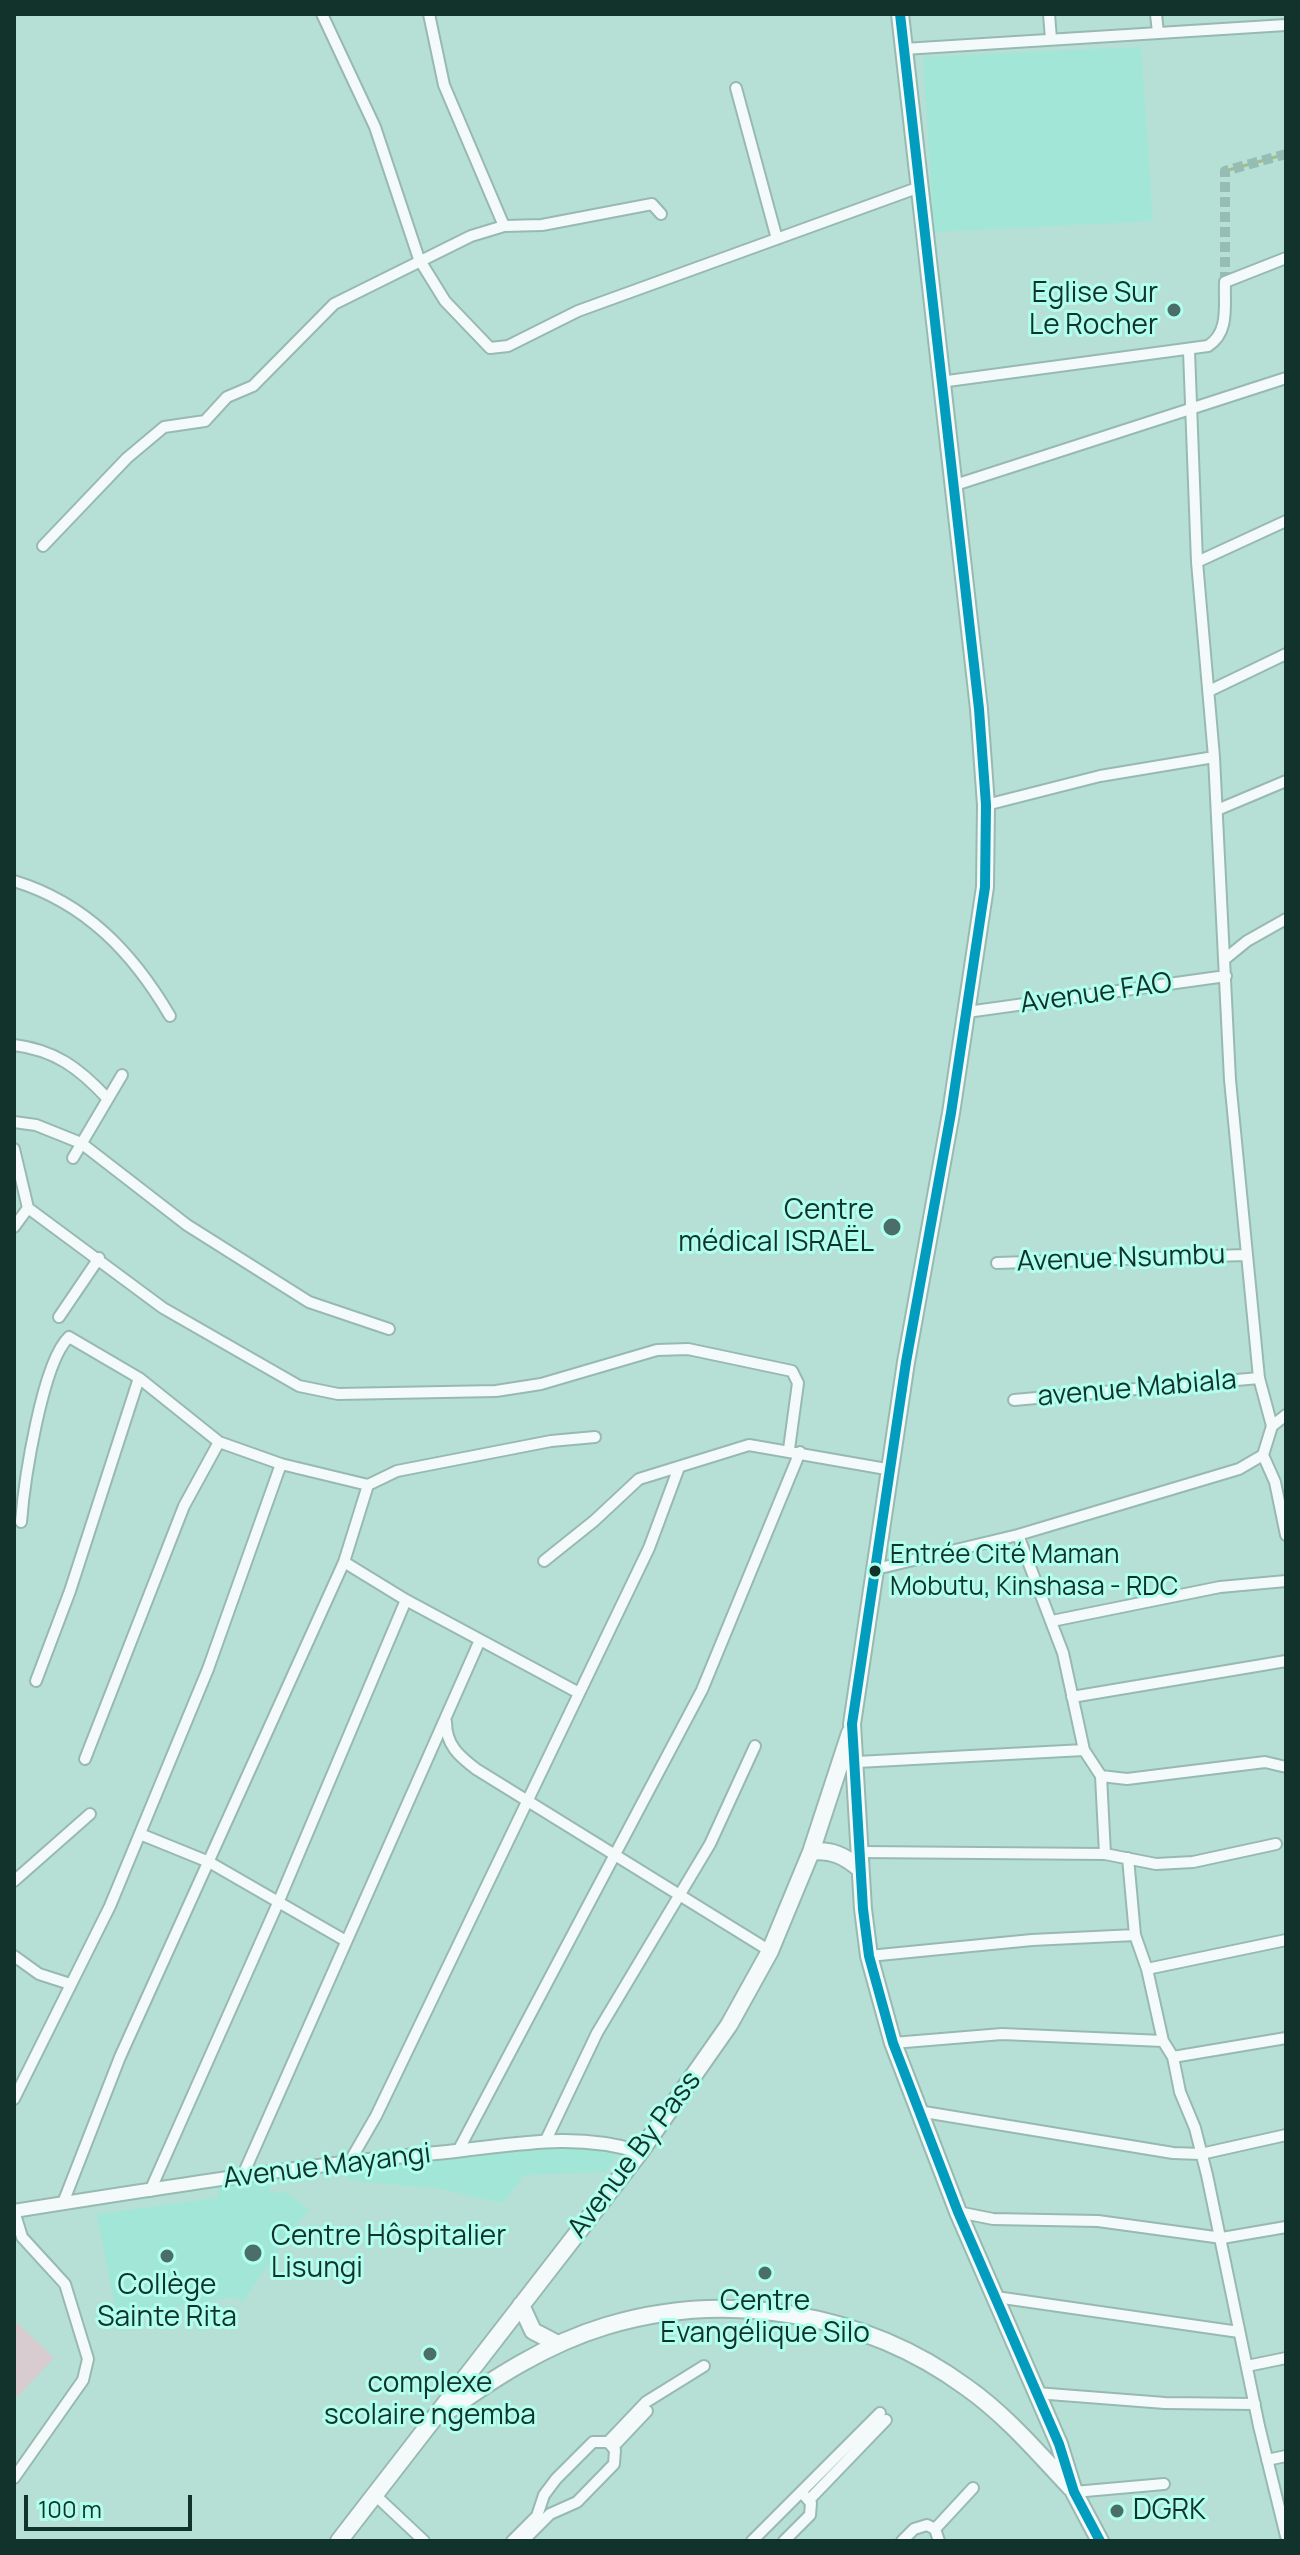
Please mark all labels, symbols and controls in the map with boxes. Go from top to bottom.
place label: Eglise Sur Le Rocher [1029,277,1158,343]
marker: Eglise Sur Le Rocher [1165,301,1183,319]
street label: Avenue FAO [1018,967,1174,1021]
place label: Centre médical ISRAËL [678,1194,874,1260]
marker: Centre médical ISRAËL [881,1216,903,1238]
street label: Avenue Nsumbu [1016,1239,1226,1279]
street label: avenue Mabiala [1036,1364,1238,1414]
place label: Entrée Cité Maman Mobutu, Kinshasa - RDC [890,1540,1178,1602]
marker: Entrée Cité Maman Mobutu, Kinshasa - RDC [867,1563,883,1579]
street label: Avenue By Pass [561,2065,709,2245]
street label: Avenue Mayangi [221,2138,433,2196]
place label: Centre Hôspitalier Lisungi [271,2220,506,2286]
marker: Centre Hôspitalier Lisungi [242,2242,264,2264]
marker: Collège Sainte Rita [158,2247,176,2265]
marker: Centre Evangélique Silo [756,2264,774,2282]
place label: Collège Sainte Rita [97,2269,237,2335]
place label: Centre Evangélique Silo [660,2285,870,2351]
marker: complexe scolaire ngemba [421,2345,439,2363]
place label: complexe scolaire ngemba [324,2367,536,2433]
scale bar [28,2479,196,2529]
text: 100 m [38,2492,102,2525]
place label: DGRK [1133,2494,1206,2528]
marker: DGRK [1108,2502,1126,2520]

